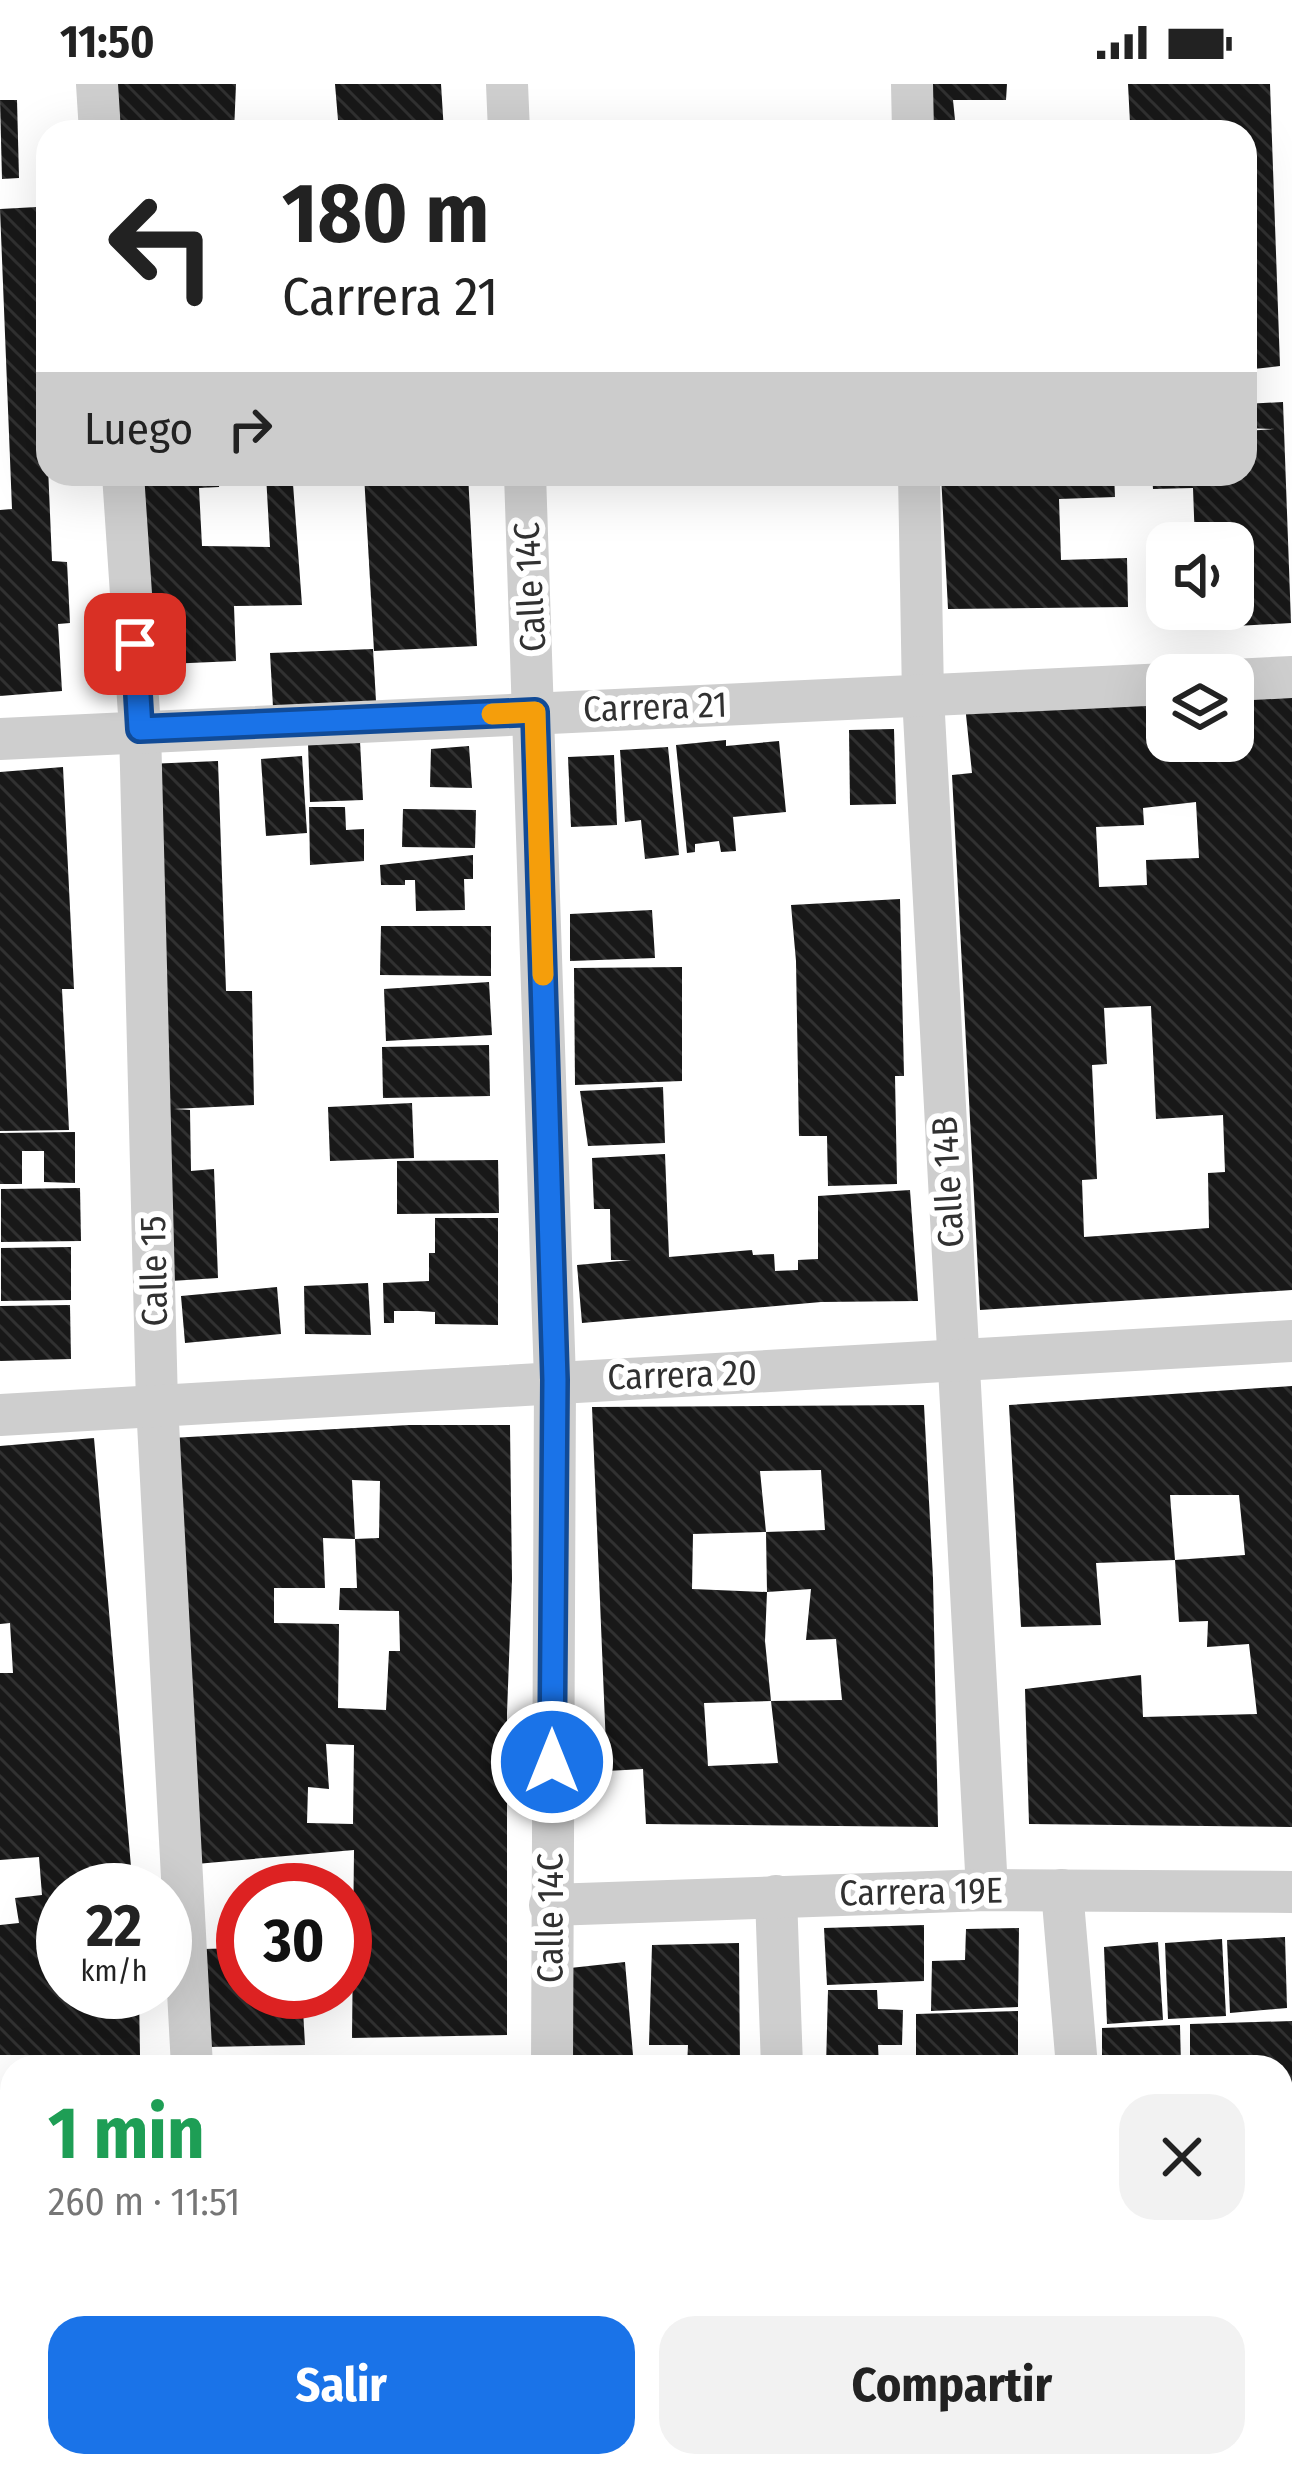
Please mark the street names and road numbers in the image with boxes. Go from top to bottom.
street label: Calle 14C [505,521,555,653]
street label: Carrera 21 [582,682,728,732]
street label: Calle 14B [923,1115,973,1249]
street label: Calle 15 [131,1215,177,1327]
street label: Carrera 20 [606,1350,758,1400]
street label: Calle 14C [529,1853,573,1983]
street label: Carrera 19E [839,1869,1003,1915]

